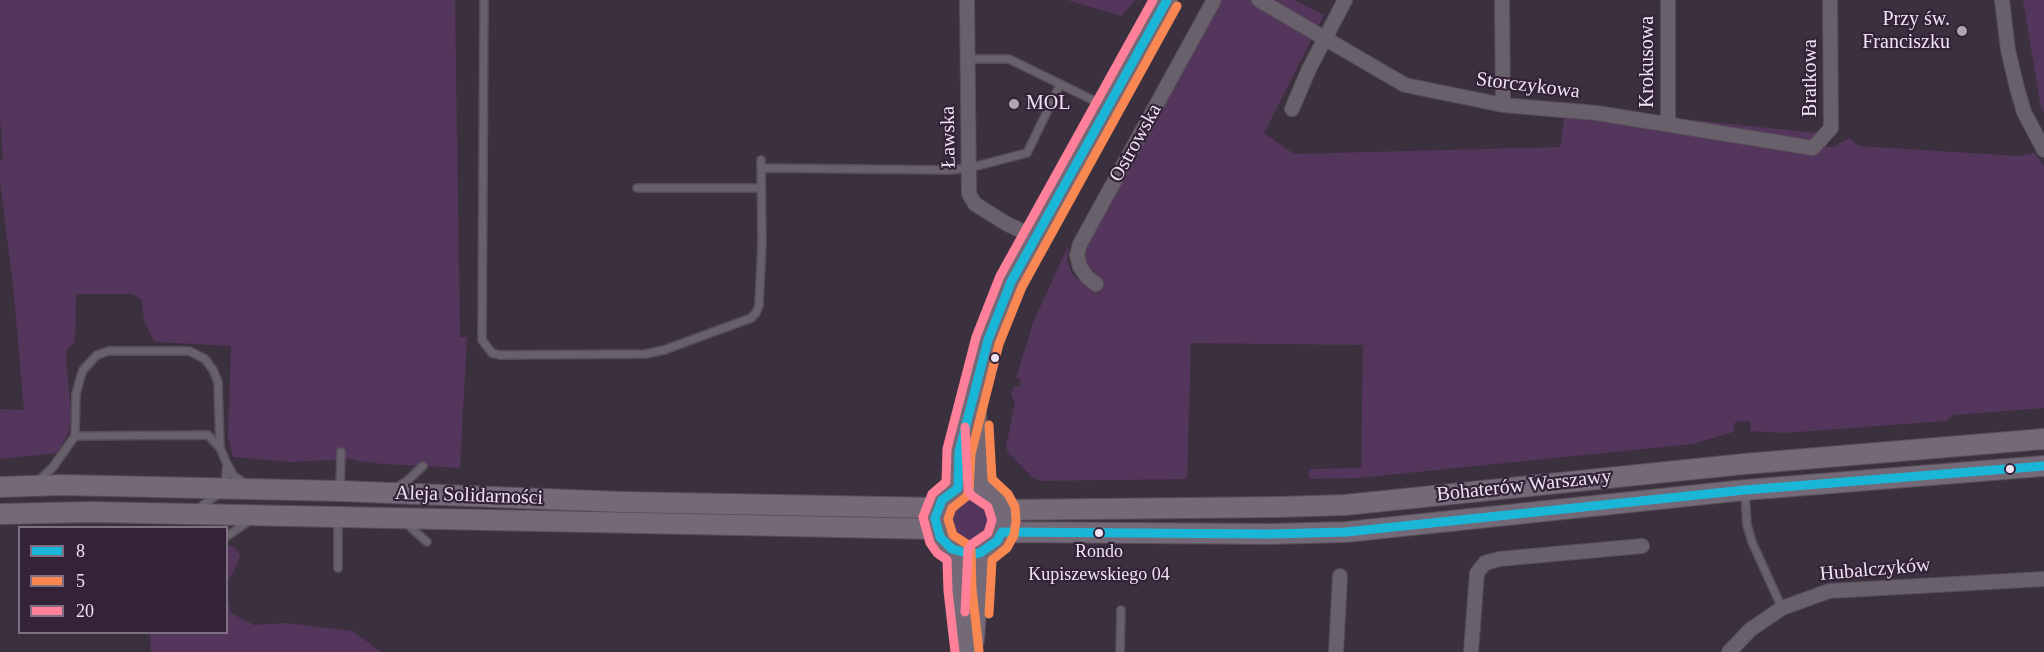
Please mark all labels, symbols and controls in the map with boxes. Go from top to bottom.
place label: Przy św. Franciszku [1862,8,1950,55]
street label: Krokusowa [1636,16,1660,108]
marker: Przy św. Franciszku [1955,24,1969,38]
street label: Bratkowa [1799,39,1823,117]
street label: Storczykowa [1475,68,1581,104]
place label: MOL [1026,92,1070,116]
marker: MOL [1007,97,1021,111]
street label: Ostrowska [1105,100,1167,186]
street label: Ławska [936,106,962,168]
unlabelled marker [989,352,1001,364]
unlabelled marker [2004,463,2016,475]
street label: Bohaterów Warszawy [1435,465,1613,507]
street label: Aleja Solidarności [394,481,544,511]
legend [18,526,228,634]
marker: Rondo Kupiszewskiego 04 [1093,527,1105,539]
text: 8 [76,541,85,561]
place label: Rondo Kupiszewskiego 04 [1028,541,1170,584]
street label: Hubalczyków [1819,553,1931,587]
text: 5 [76,571,85,591]
text: 20 [76,601,94,621]

